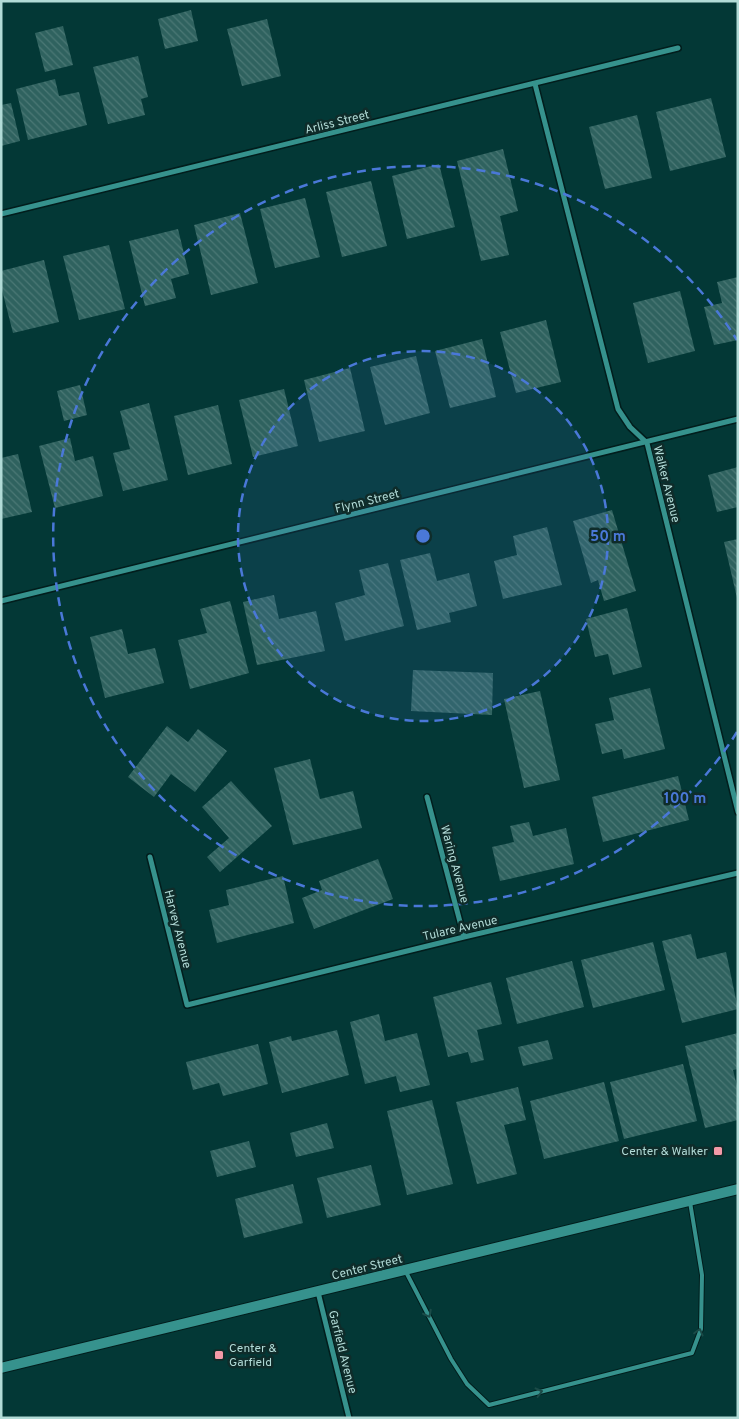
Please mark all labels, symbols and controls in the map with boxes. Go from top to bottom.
street label: Arliss Street [303,107,371,139]
street label: Walker Avenue [649,444,683,524]
street label: Flynn Street [333,486,401,518]
centre of rings [414,527,432,545]
text: 50 m [590,528,626,547]
text: 100 m [664,790,706,809]
street label: Waring Avenue [436,824,472,905]
street label: Harvey Avenue [160,888,195,970]
street label: Tulare Avenue [421,913,499,945]
place label: Center & Walker [621,1144,708,1160]
marker: Center & Walker [712,1145,724,1157]
street label: Center Street [330,1251,404,1285]
one-way arrow [422,1308,432,1317]
street label: Garfield Avenue [324,1309,360,1396]
one-way arrow [693,1328,704,1336]
place label: Center & Garfield [229,1341,277,1371]
marker: Center & Garfield [213,1349,225,1361]
one-way arrow [535,1387,544,1398]

